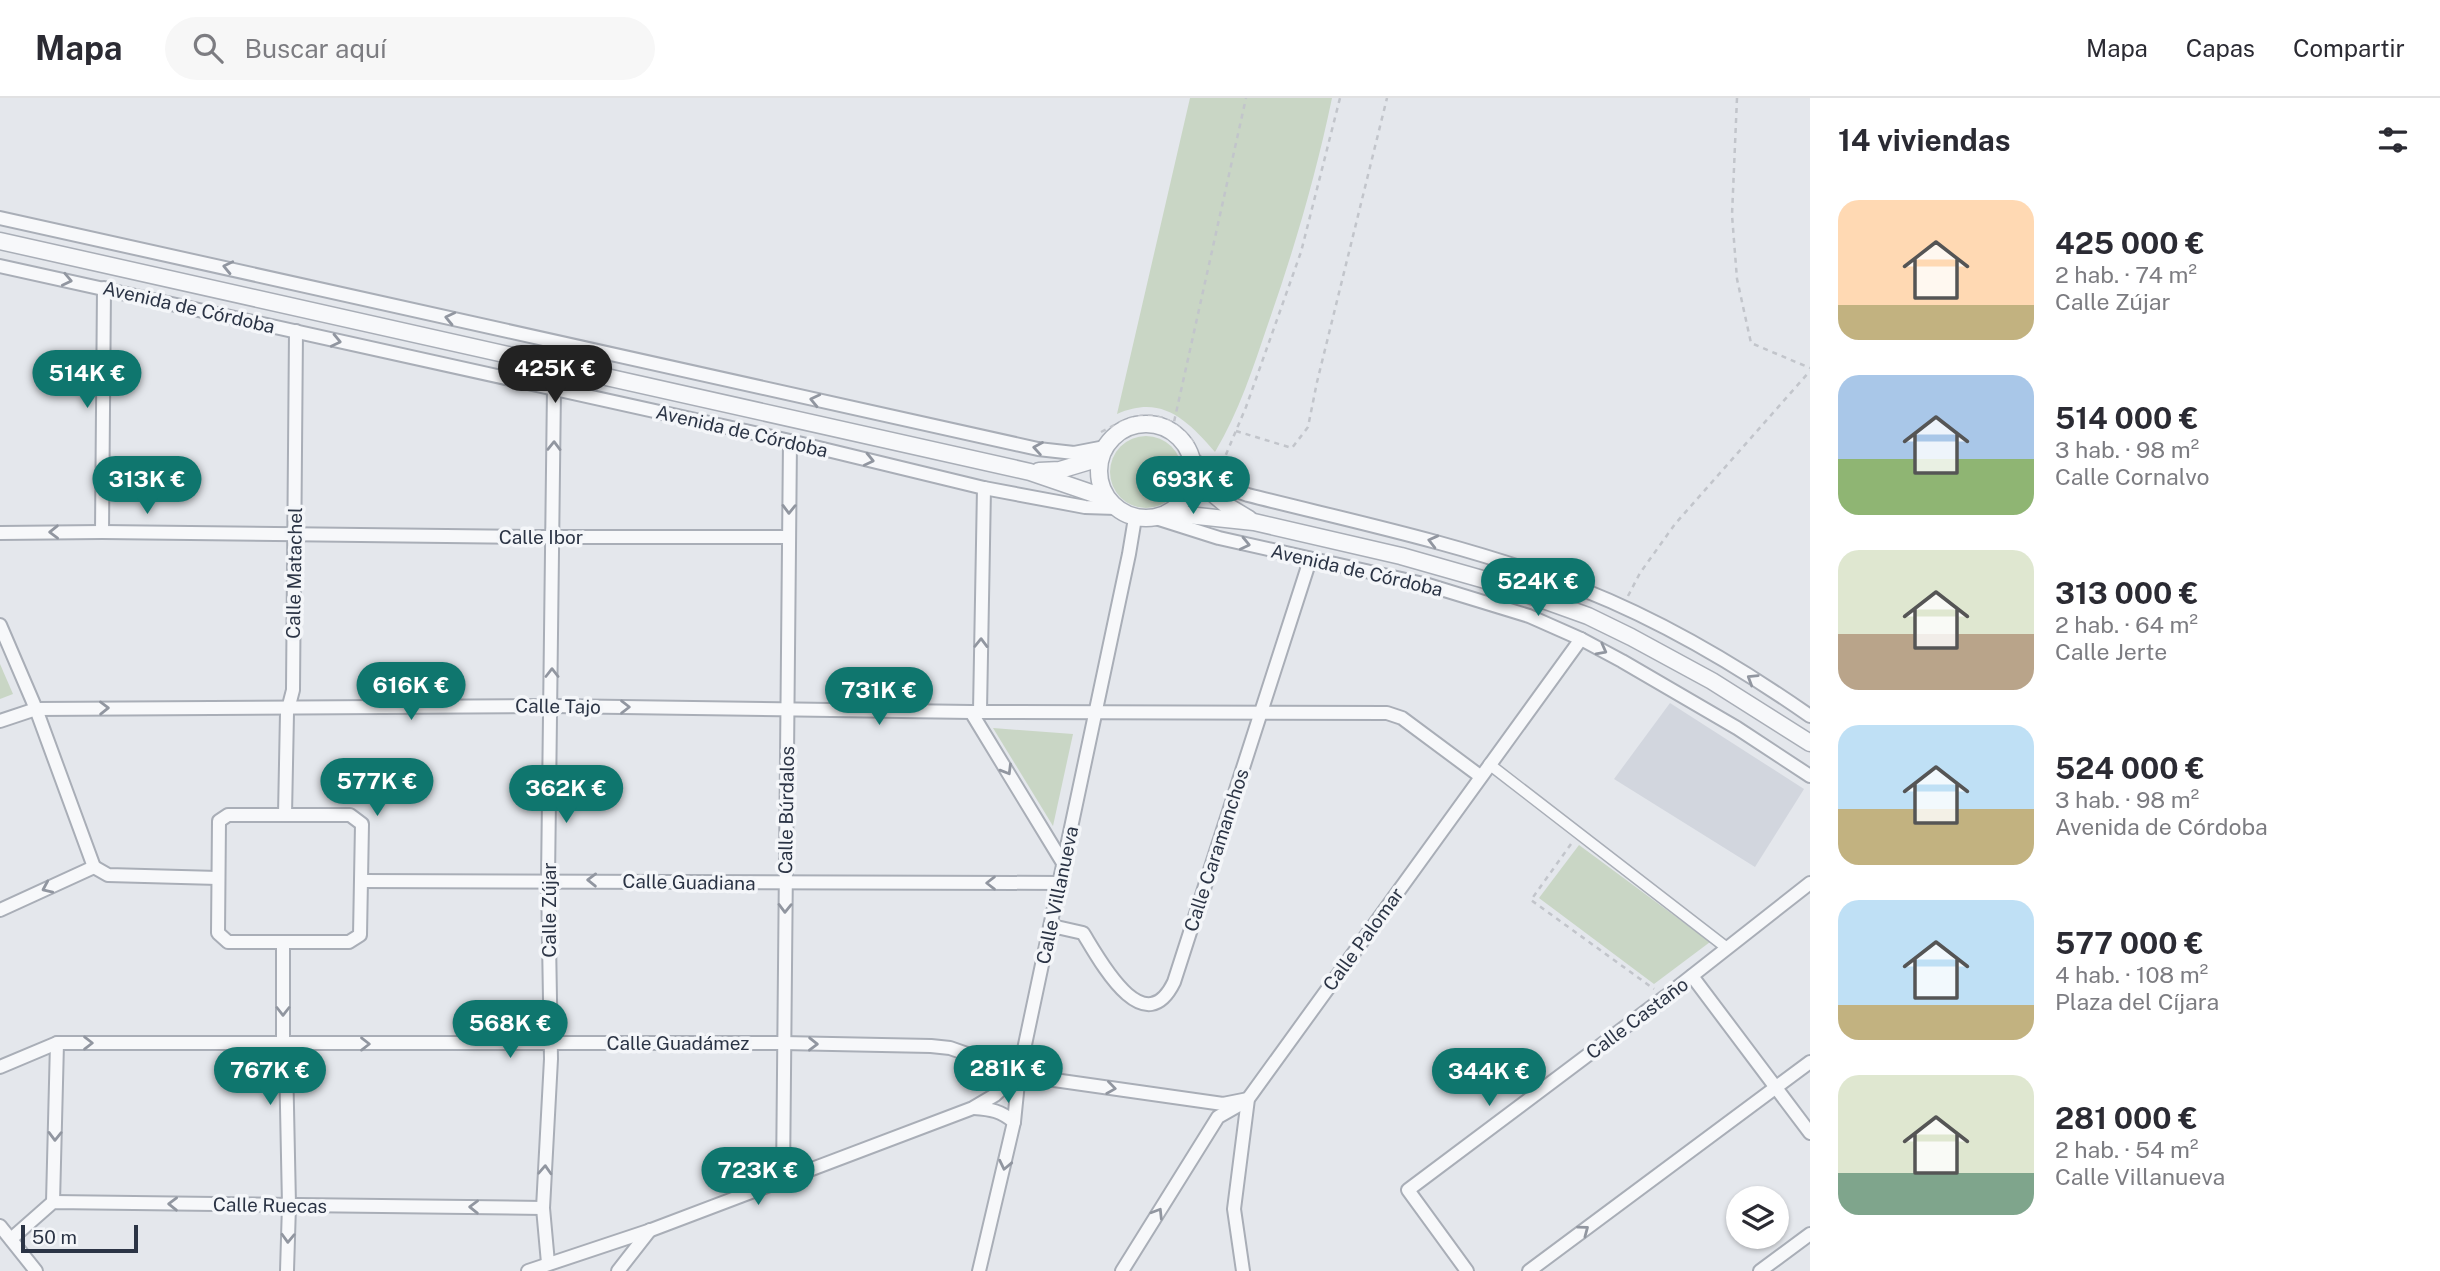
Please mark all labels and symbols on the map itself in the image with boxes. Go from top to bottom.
one-way arrow [222,261,234,276]
one-way arrow [61,272,73,286]
street label: Avenida de Córdoba [101,277,277,337]
one-way arrow [444,311,456,326]
one-way arrow [330,332,342,347]
pin: 425K € [498,345,612,405]
pin: 514K € [30,350,144,410]
one-way arrow [809,394,821,408]
street label: Avenida de Córdoba [654,401,830,461]
one-way arrow [546,440,562,451]
one-way arrow [1032,441,1044,456]
one-way arrow [863,452,875,466]
pin: 313K € [90,456,204,516]
pin: 693K € [1136,456,1250,516]
one-way arrow [781,505,797,515]
street label: Calle Matachel [282,507,306,639]
one-way arrow [48,525,59,540]
street label: Calle Ibor [499,526,583,548]
one-way arrow [1427,535,1439,549]
one-way arrow [1238,536,1250,550]
street label: Avenida de Córdoba [1269,540,1445,600]
pin: 524K € [1481,559,1595,618]
one-way arrow [973,637,989,648]
one-way arrow [1595,642,1608,655]
pin: 616K € [354,662,468,722]
one-way arrow [544,668,560,678]
pin: 731K € [822,668,936,727]
one-way arrow [1747,675,1760,688]
street label: Calle Tajo [515,694,601,718]
one-way arrow [620,699,631,715]
one-way arrow [99,700,109,716]
street label: Calle Búrdalos [774,746,798,874]
pin: 577K € [320,758,434,818]
one-way arrow [999,763,1012,776]
pin: 362K € [509,766,623,825]
street label: Calle Caramanchos [1179,766,1253,934]
street label: Calle Villanueva [1032,824,1082,966]
street label: Calle Zújar [538,862,560,958]
street label: Calle Guadiana [622,870,756,894]
one-way arrow [587,873,598,888]
one-way arrow [986,875,996,891]
one-way arrow [42,880,54,894]
street label: Calle Palomar [1318,883,1408,995]
one-way arrow [778,903,793,914]
street label: Calle Castaño [1582,973,1692,1063]
pin: 568K € [453,1000,567,1060]
one-way arrow [275,1006,291,1017]
street label: Calle Guadámez [607,1032,749,1054]
one-way arrow [83,1035,94,1051]
one-way arrow [360,1036,370,1052]
one-way arrow [808,1036,818,1052]
pin: 281K € [951,1046,1065,1105]
pin: 767K € [213,1048,327,1107]
pin: 344K € [1432,1048,1546,1108]
one-way arrow [1105,1080,1117,1095]
one-way arrow [47,1131,62,1142]
pin: 723K € [701,1148,815,1207]
one-way arrow [998,1159,1013,1171]
one-way arrow [537,1164,552,1175]
street label: Calle Ruecas [213,1193,327,1217]
one-way arrow [168,1196,179,1211]
one-way arrow [469,1199,479,1215]
one-way arrow [1150,1208,1163,1221]
scale bar [21,1222,138,1254]
one-way arrow [1576,1226,1589,1239]
one-way arrow [280,1233,295,1244]

